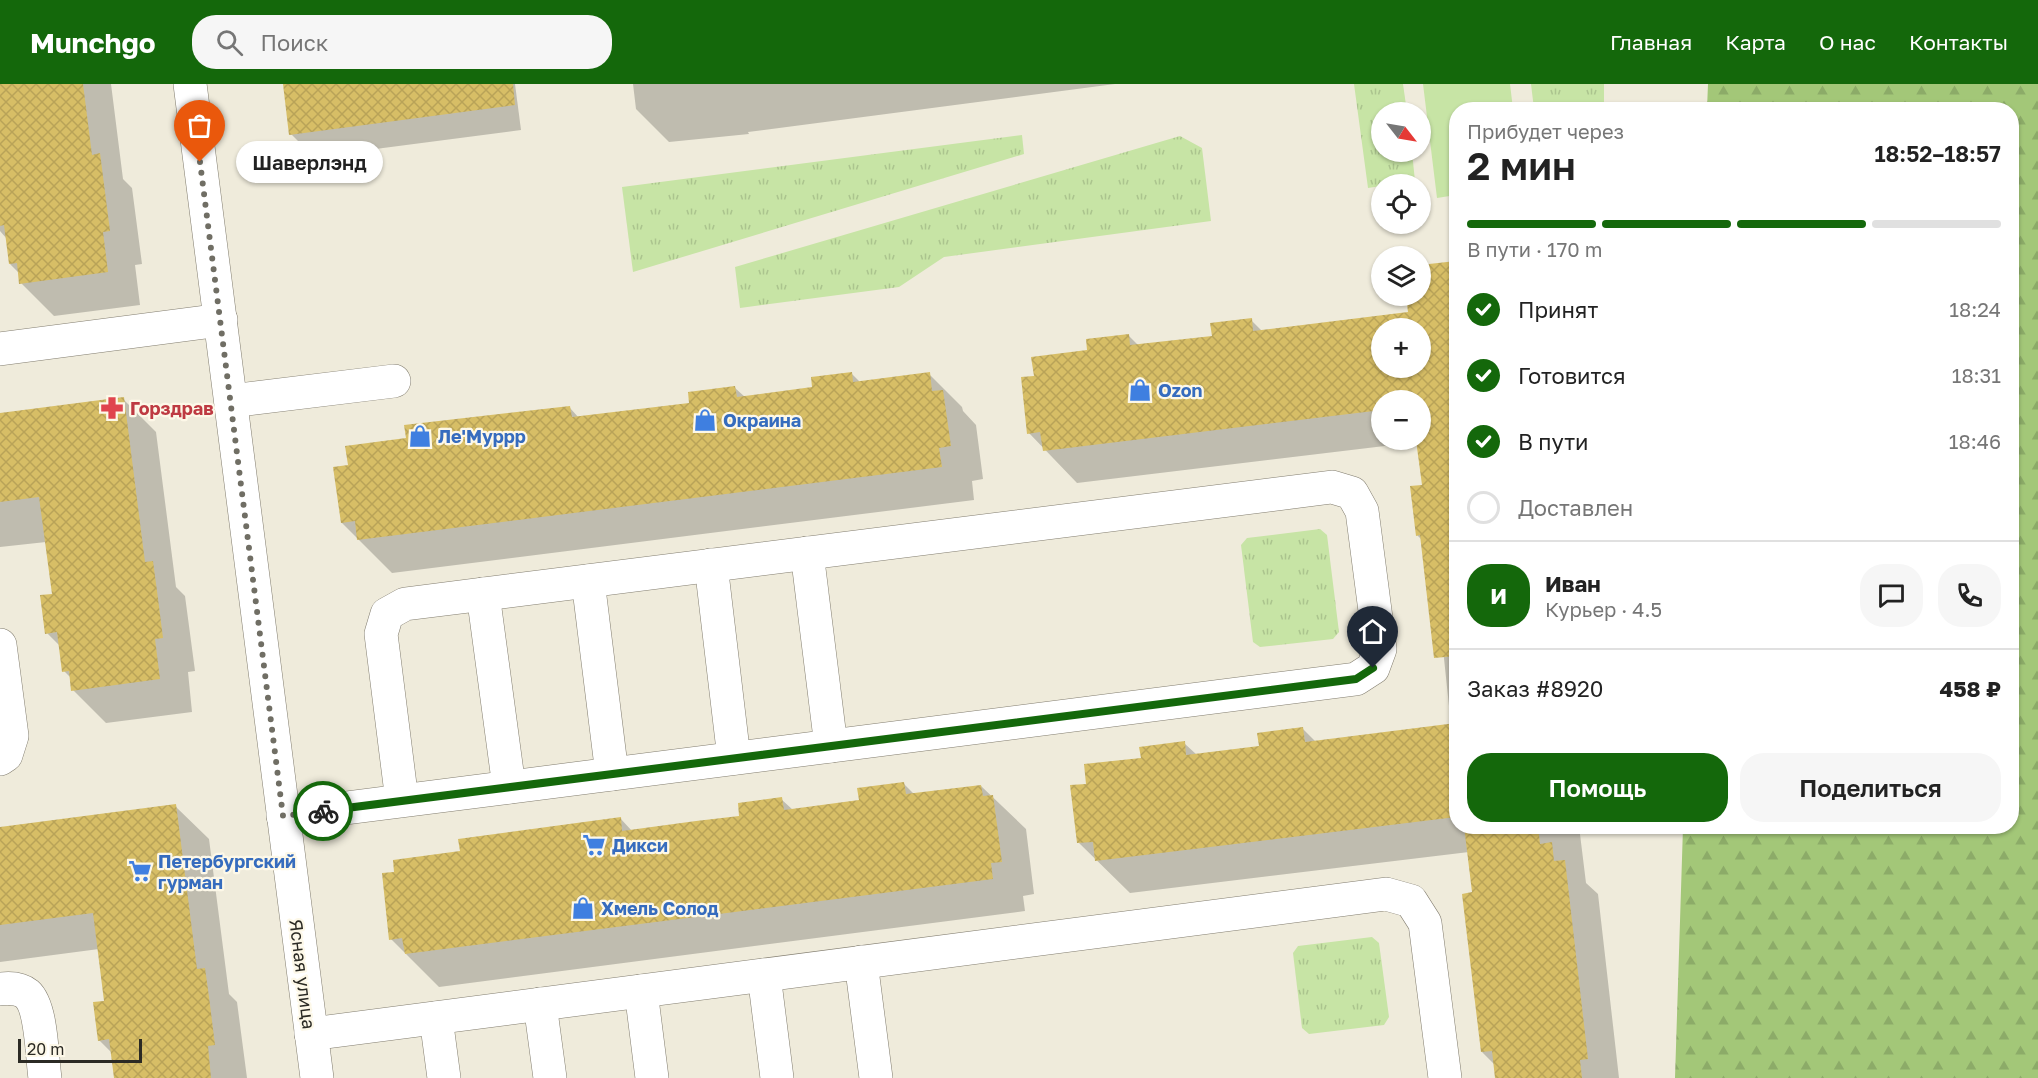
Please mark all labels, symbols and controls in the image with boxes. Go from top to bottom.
search box [192,15,612,69]
text: Munchgo [30,26,156,59]
icon: search [213,26,246,59]
text: Поиск [261,29,328,56]
text: Главная [1610,29,1692,55]
text: Карта [1725,29,1786,55]
text: О нас [1819,29,1876,55]
text: Контакты [1909,29,2008,55]
pin [174,100,225,162]
north arrow [1371,102,1431,162]
map controls [1371,102,1431,450]
icon: bag [183,109,216,142]
text: Прибудет через [1467,119,1624,143]
text: 18:52–18:57 [1874,140,2001,167]
callout: Шаверлэнд [236,141,383,183]
text: 2 мин [1467,142,1576,189]
text: Шаверлэнд [252,150,367,174]
button: locate [1371,174,1431,234]
text: В пути · 170 m [1467,237,1602,261]
button: layers [1371,246,1431,306]
icon: check [1467,293,1500,326]
text: Принят [1518,296,1598,323]
text: 18:24 [1949,297,2001,321]
button: + [1371,318,1431,378]
icon: check [1467,359,1500,392]
text: Готовится [1518,362,1626,389]
text: 18:31 [1952,363,2001,387]
shop icon: Ozon [1127,377,1153,403]
place label: Ozon [1158,379,1203,401]
button: − [1371,390,1431,450]
pharmacy icon: Горздрав [99,395,125,421]
place label: Горздрав [130,397,214,419]
shop icon: Окраина [692,407,718,433]
place label: Окраина [723,409,801,431]
shop icon: Ле'Муррр [407,423,433,449]
place label: Ле'Муррр [438,425,526,447]
icon: check [1467,425,1500,458]
text: В пути [1518,428,1588,455]
text: 18:46 [1949,429,2001,453]
text: Доставлен [1518,494,1633,521]
button: chat [1860,564,1923,627]
button: phone [1938,564,2001,627]
text: Иван [1545,570,1601,597]
text: И [1490,582,1507,609]
text: Курьер · 4.5 [1545,597,1662,621]
pin [1347,606,1398,668]
icon: home [1356,615,1389,648]
text: Заказ #8920 [1467,675,1604,702]
text: 458 ₽ [1939,675,2001,702]
button: Помощь [1467,753,1728,822]
button: Поделиться [1740,753,2001,822]
courier [293,781,353,841]
icon: bike [307,795,340,828]
supermarket icon: Дикси [581,832,607,858]
place label: Дикси [612,834,668,856]
place label: Петербургский гурман [158,850,296,893]
supermarket icon: Петербургский гурман [127,858,153,884]
shop icon: Хмель Солод [570,895,596,921]
place label: Хмель Солод [601,897,719,919]
street label: Ясная улица [285,918,321,1030]
scale bar [18,1036,142,1064]
text: 20 m [27,1039,64,1059]

